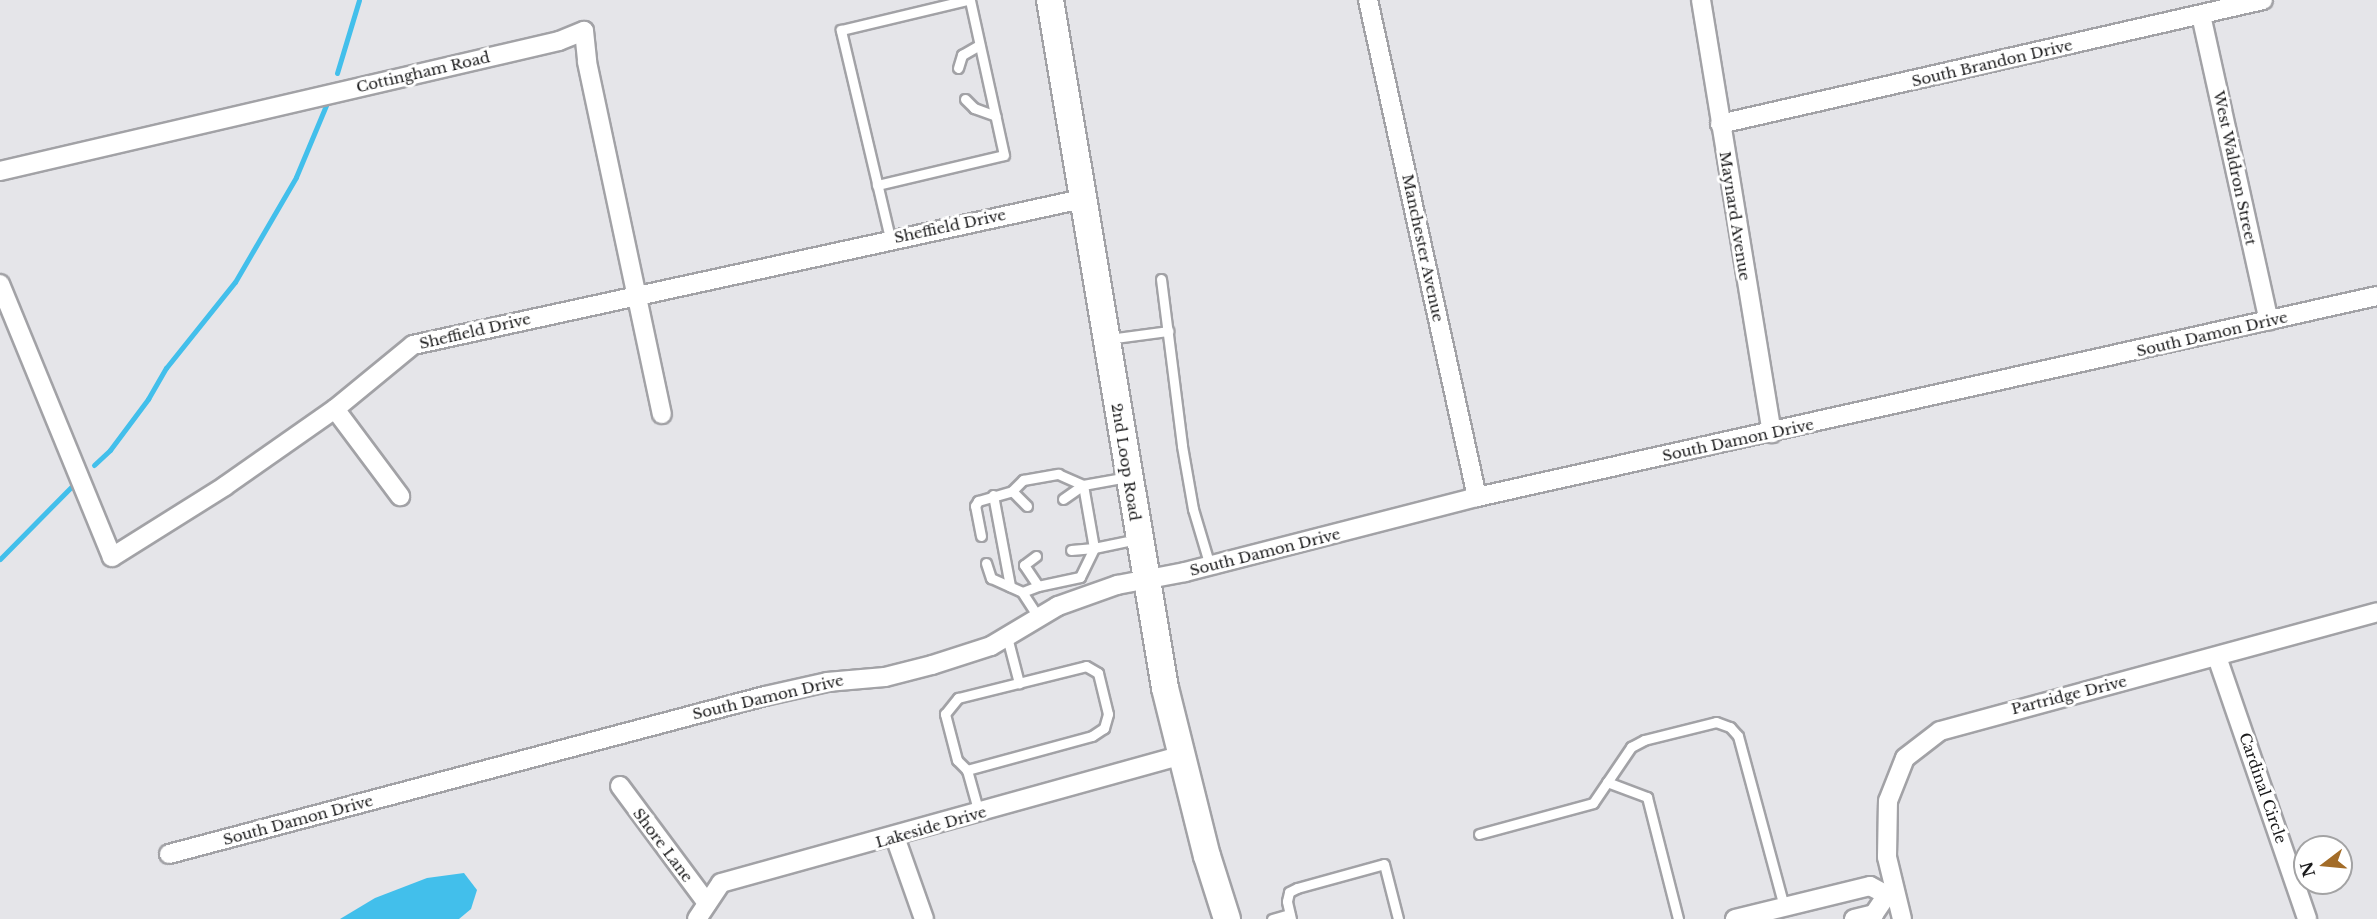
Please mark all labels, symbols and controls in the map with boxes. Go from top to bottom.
street label: South Brandon Drive [1910,36,2074,90]
street label: Cottingham Road [354,48,492,96]
street label: West Waldron Street [2210,89,2260,247]
street label: Maynard Avenue [1716,150,1754,282]
street label: Manchester Avenue [1398,172,1448,324]
street label: Sheffield Drive [892,205,1008,247]
street label: South Damon Drive [2135,308,2289,360]
street label: Sheffield Drive [417,309,533,353]
street label: 2nd Loop Road [1108,402,1144,522]
street label: South Damon Drive [1660,415,1816,465]
street label: South Damon Drive [1188,525,1342,579]
street label: South Damon Drive [691,671,845,723]
street label: Partridge Drive [2009,672,2129,718]
street label: Cardinal Circle [2236,730,2290,846]
street label: South Damon Drive [221,791,375,849]
street label: Lakeside Drive [874,803,988,851]
street label: Shore Lane [629,805,697,885]
north arrow [2293,835,2353,895]
text: N [2296,859,2319,879]

